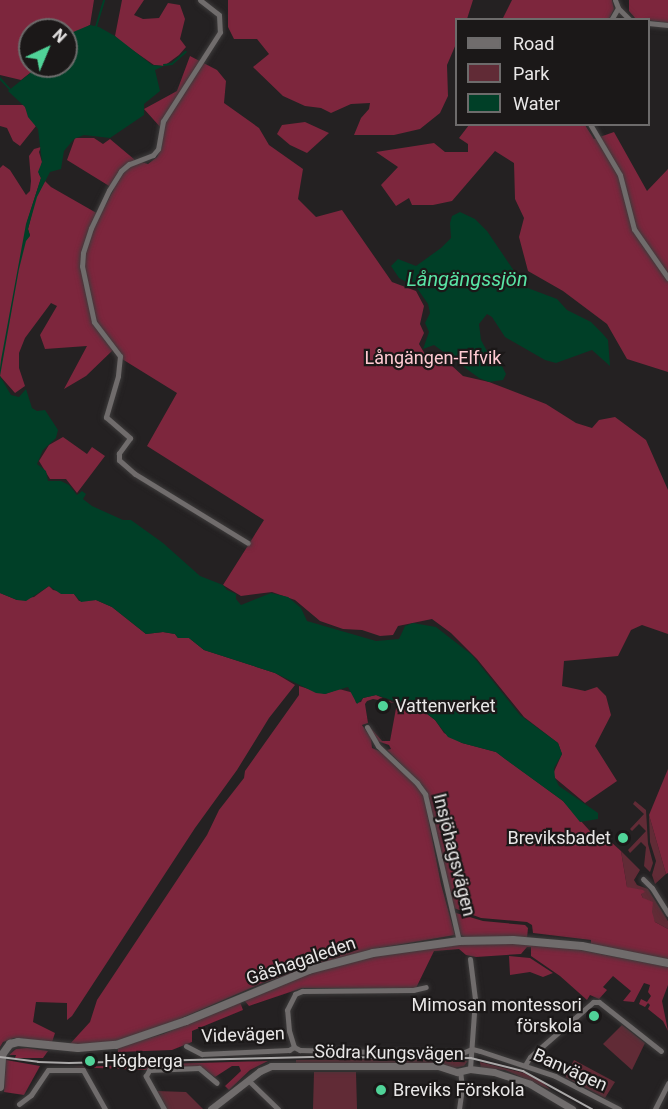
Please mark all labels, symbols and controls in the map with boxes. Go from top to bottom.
north arrow [18,18,78,78]
legend [455,18,650,126]
text: N [49,25,70,47]
text: Road [513,33,554,54]
text: Park [513,63,549,84]
text: Water [513,93,560,114]
water label: Långängssjön [406,267,528,291]
park label: Långängen-Elfvik [365,347,501,369]
place label: Vattenverket [395,695,496,717]
marker: Vattenverket [376,699,390,713]
street label: Insjöhagsvägen [428,791,480,919]
place label: Breviksbadet [507,827,611,849]
marker: Breviksbadet [616,831,630,845]
street label: Gåshagaleden [243,932,359,990]
place label: Mimosan montessori förskola [412,995,582,1038]
marker: Mimosan montessori förskola [587,1009,601,1023]
street label: Videvägen [201,1023,285,1047]
street label: Södra Kungsvägen [314,1041,464,1065]
street label: Banvägen [530,1044,610,1096]
place label: Högberga [104,1050,183,1072]
marker: Högberga [81,1052,99,1070]
place label: Breviks Förskola [393,1079,525,1101]
marker: Breviks Förskola [374,1083,388,1097]

